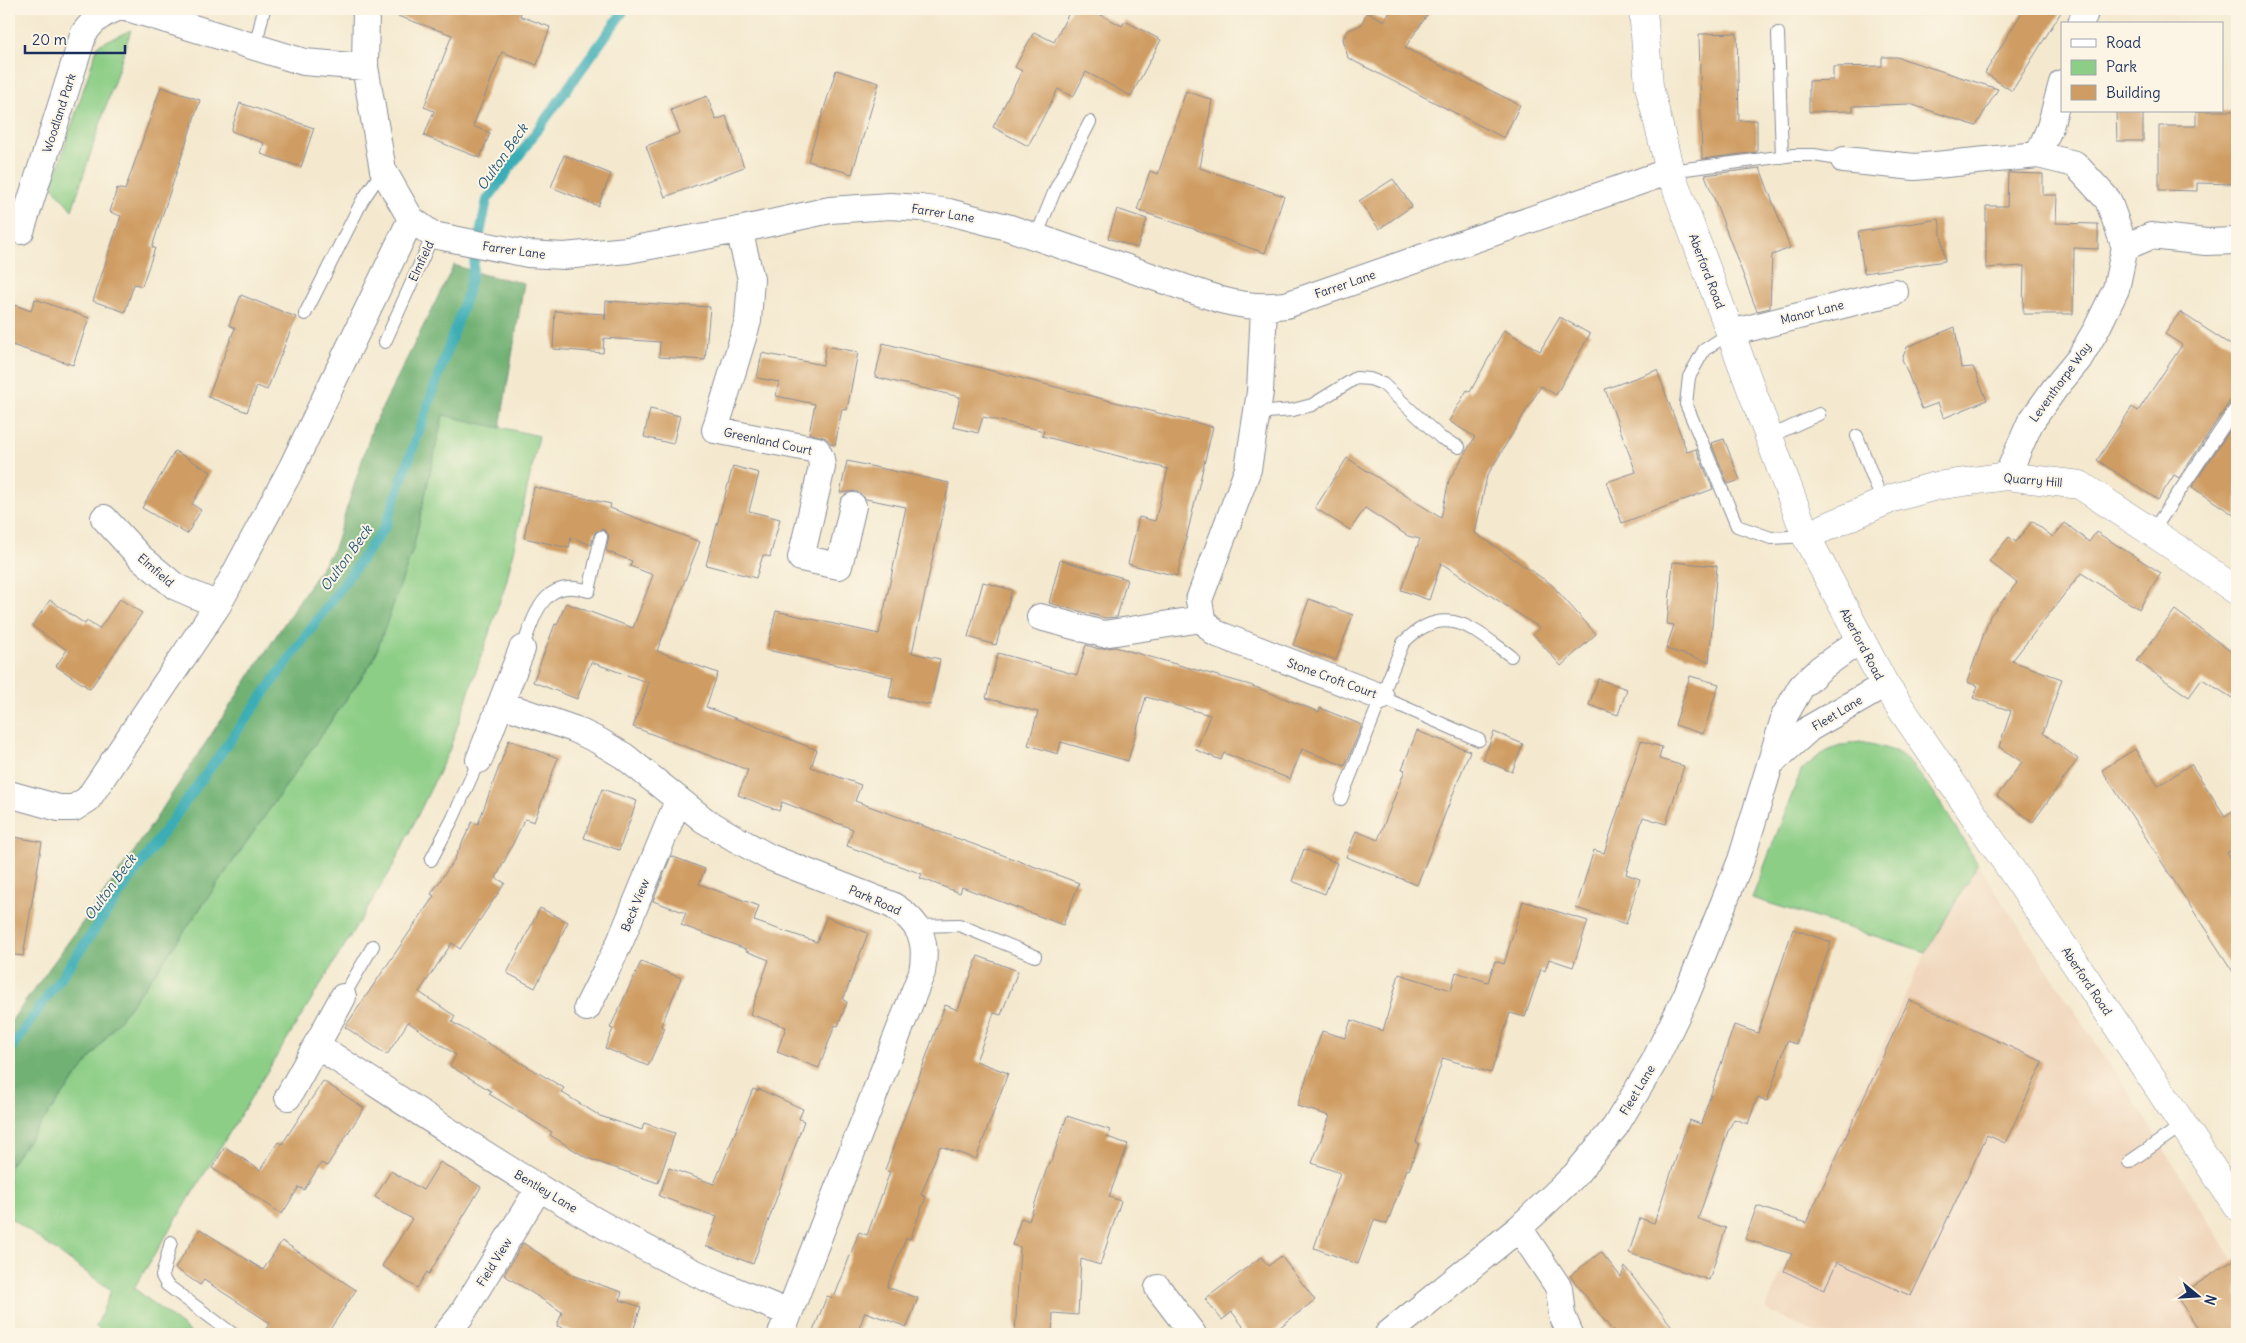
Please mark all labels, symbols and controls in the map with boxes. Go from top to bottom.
scale bar [25,22,125,54]
legend [2061,22,2224,112]
text: 20 m [32,30,67,49]
text: Road [2106,33,2141,52]
text: Park [2106,57,2137,76]
street label: Woodland Park [39,72,79,154]
text: Building [2106,83,2161,102]
water label: Oulton Beck [473,120,532,194]
street label: Farrer Lane [910,201,976,225]
street label: Aberford Road [1686,231,1728,311]
street label: Elmfield [405,238,437,284]
street label: Farrer Lane [482,238,546,262]
street label: Farrer Lane [1313,267,1377,301]
street label: Manor Lane [1779,297,1845,327]
street label: Leventhorpe Way [2026,339,2094,425]
street label: Greenland Court [722,424,814,458]
street label: Quarry Hill [2003,470,2063,490]
water label: Oulton Beck [316,521,376,595]
street label: Elmfield [135,550,177,590]
street label: Aberford Road [1837,606,1887,682]
street label: Stone Croft Court [1285,655,1379,701]
street label: Fleet Lane [1809,692,1865,734]
water label: Oulton Beck [80,850,140,924]
street label: Beck View [618,876,653,934]
street label: Park Road [846,882,904,918]
street label: Aberford Road [2059,944,2115,1018]
street label: Fleet Lane [1616,1062,1658,1118]
street label: Bentley Lane [512,1166,580,1216]
street label: Field View [473,1234,515,1289]
north arrow [2174,1270,2224,1320]
text: N [2200,1293,2220,1307]

